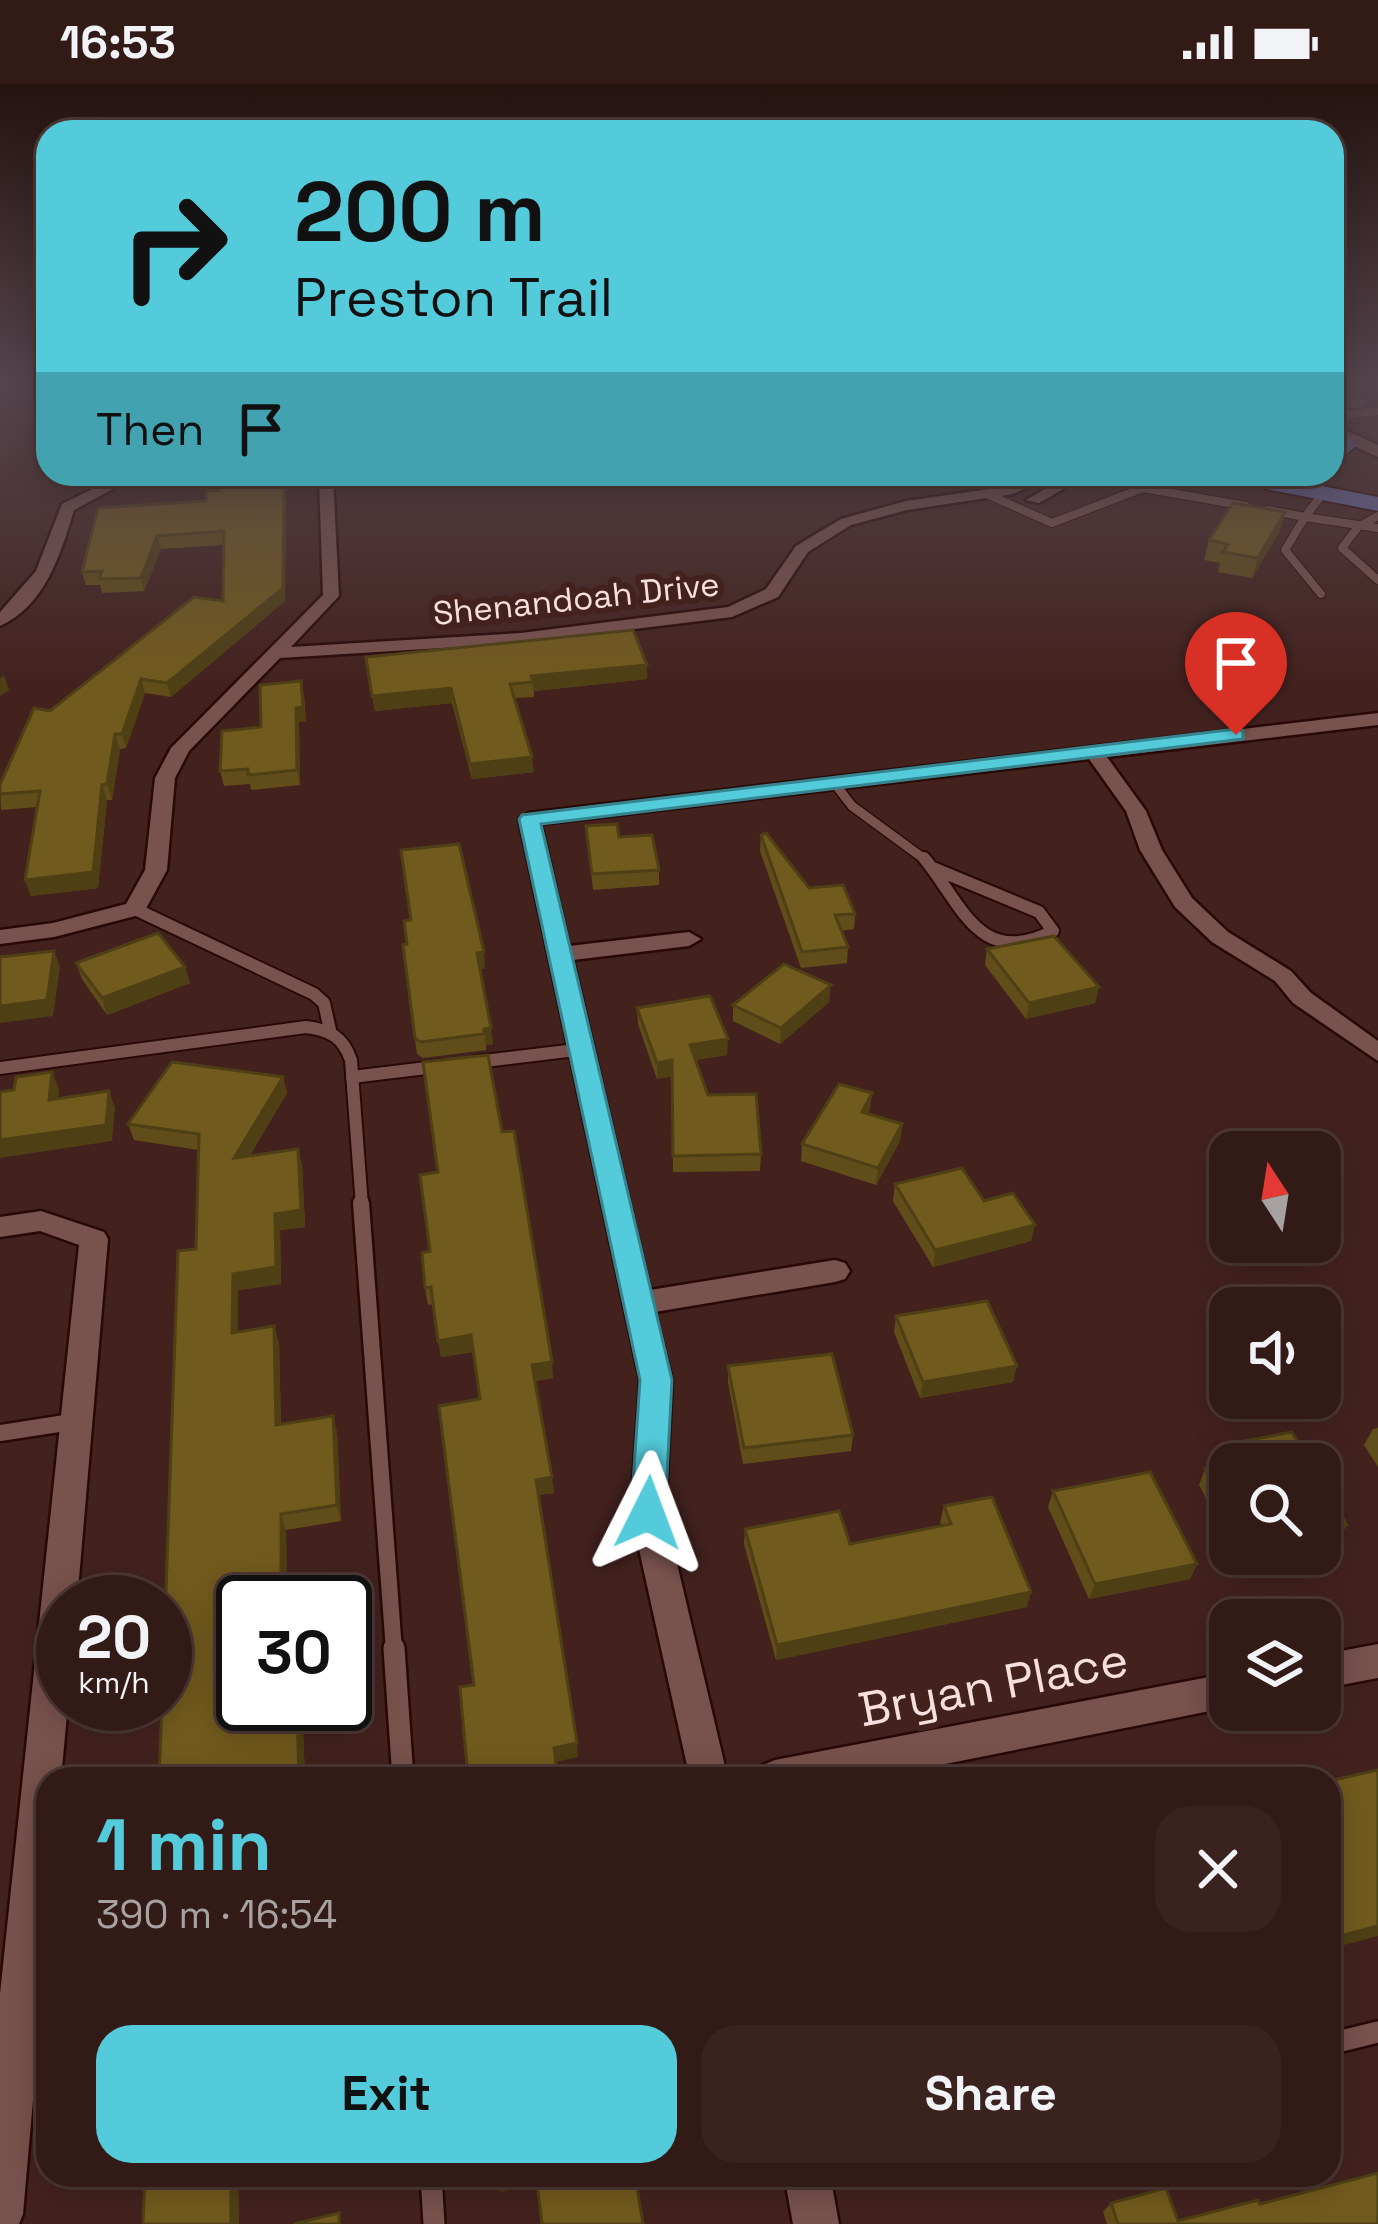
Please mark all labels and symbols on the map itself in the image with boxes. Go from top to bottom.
street label: Shenandoah Drive [431,563,721,635]
pin [1185,612,1287,735]
north arrow [1209,1131,1341,1263]
position arrow [585,1450,711,1576]
speed limit sign: 30 [216,1575,372,1731]
street label: Bryan Place [853,1628,1133,1740]

